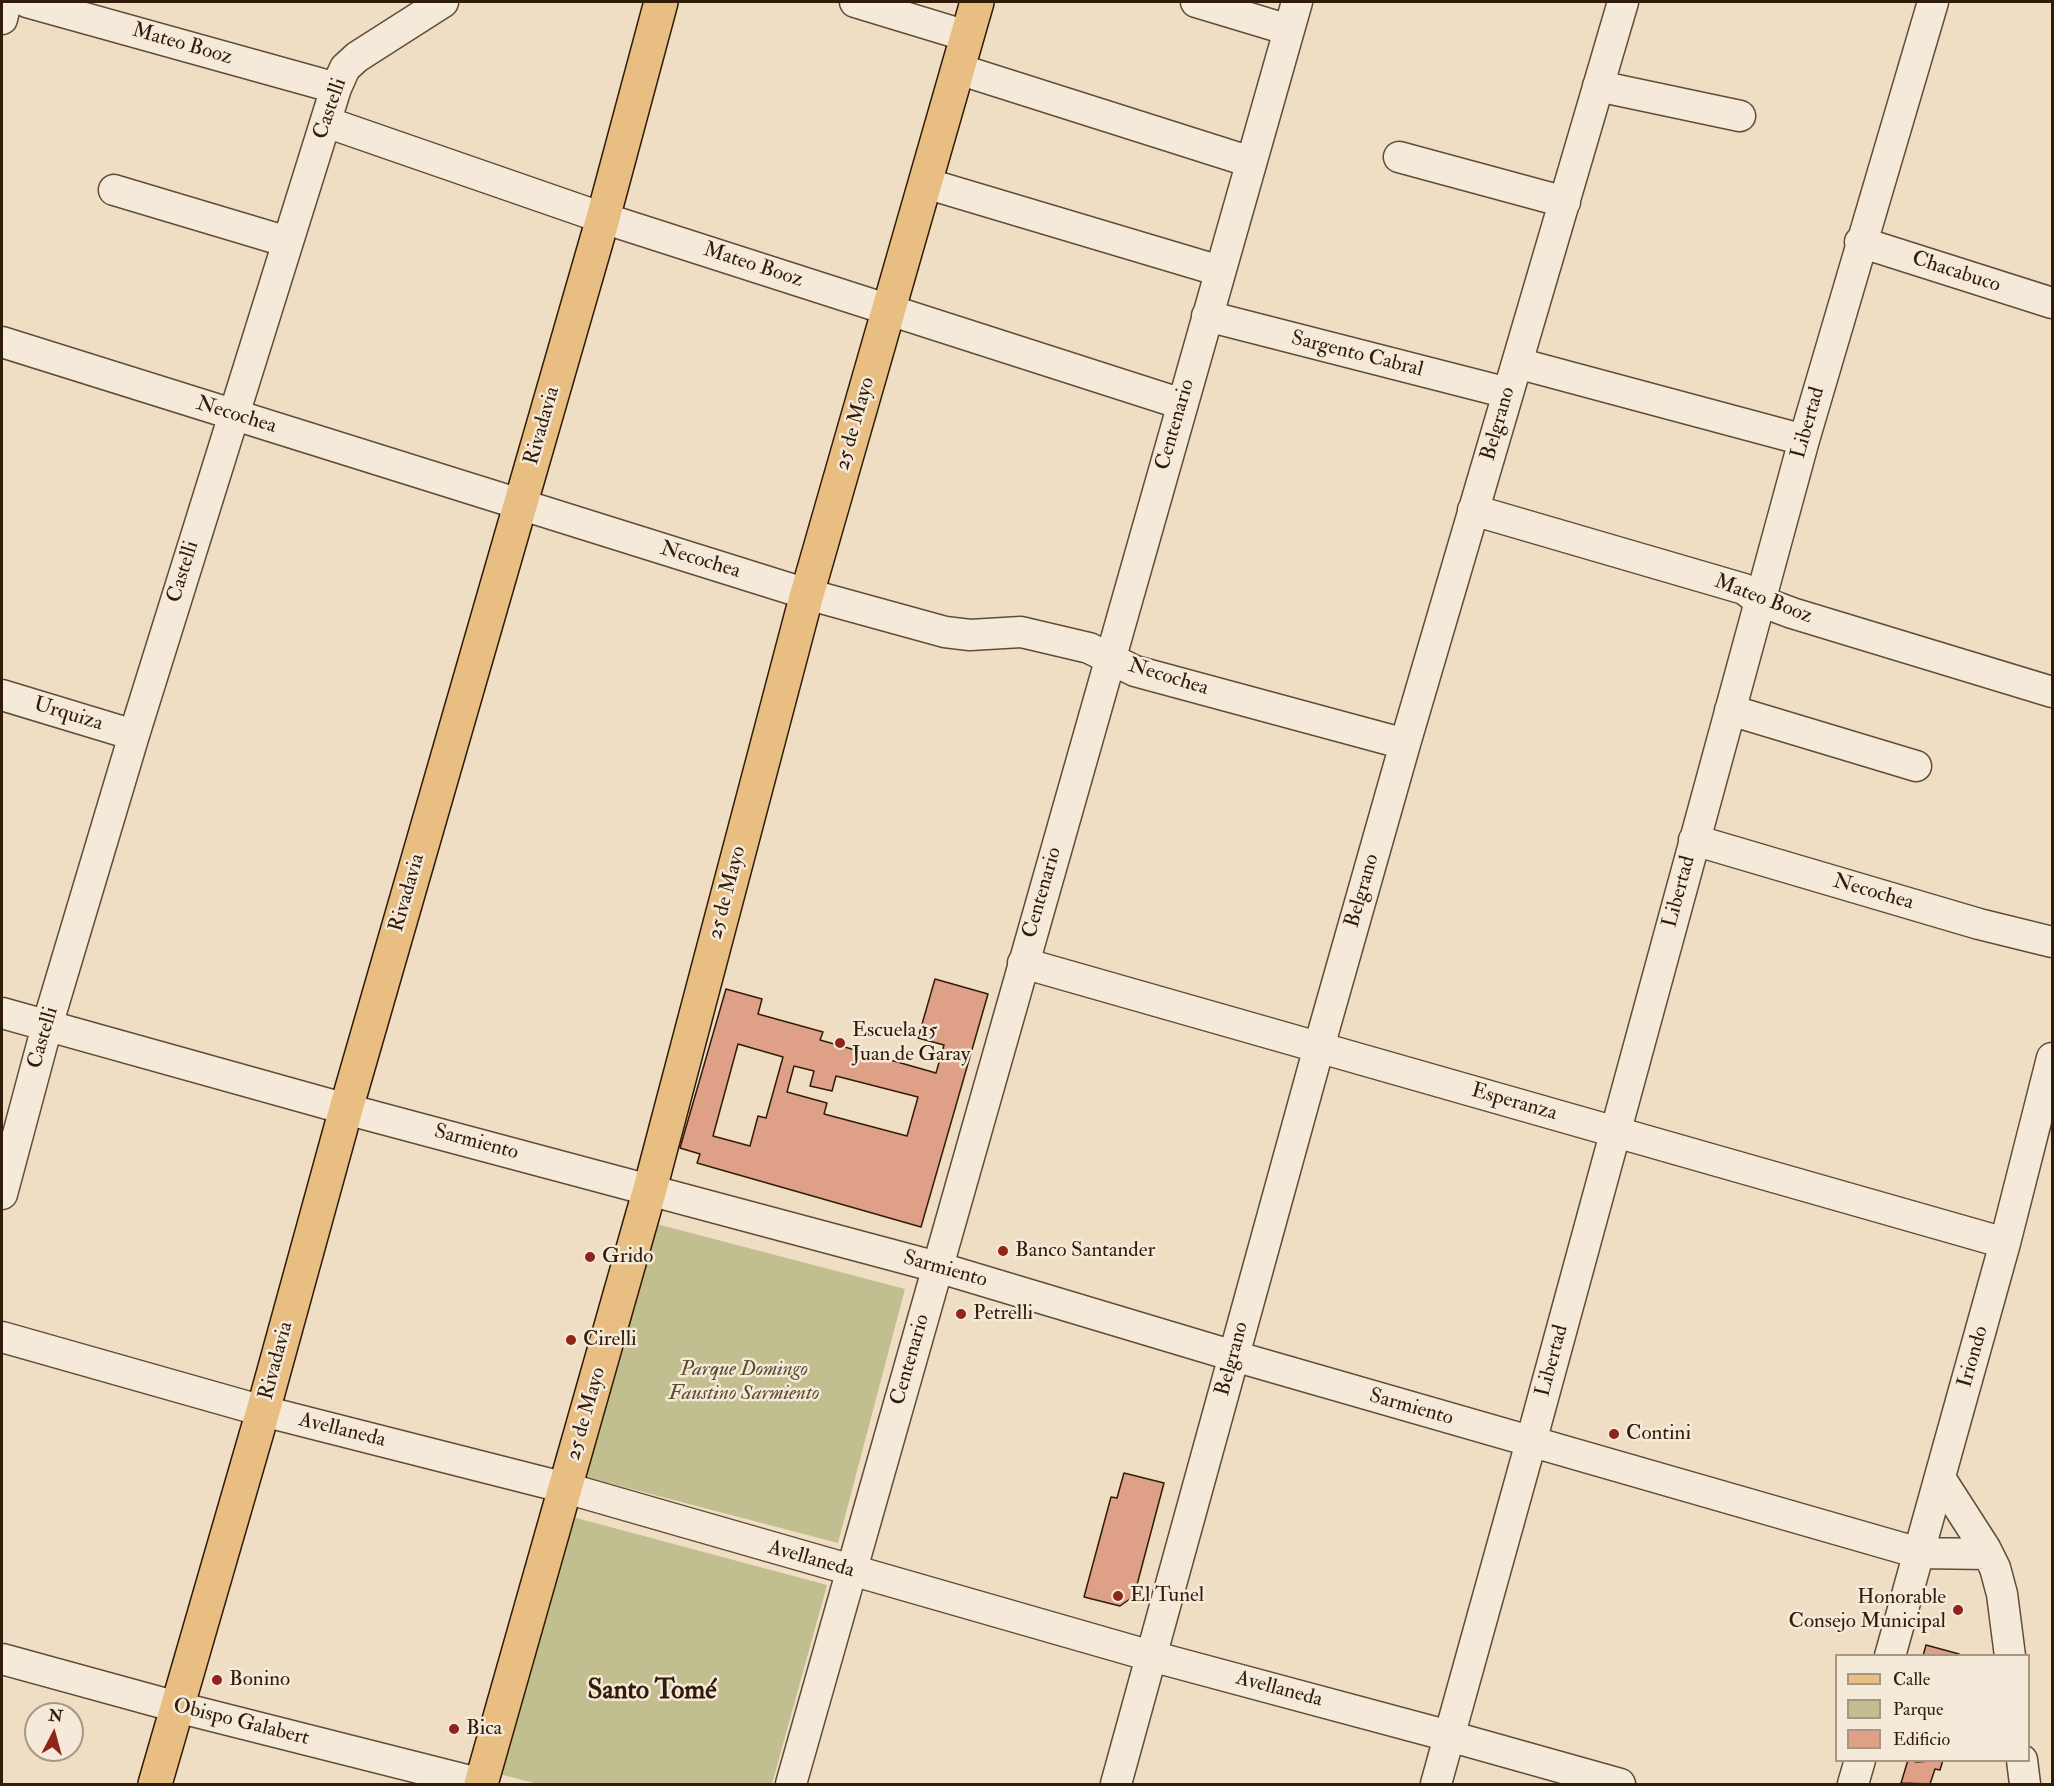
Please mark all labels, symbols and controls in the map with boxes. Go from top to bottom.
street label: Mateo Booz [129,19,235,71]
street label: Castelli [309,75,353,143]
street label: Mateo Booz [700,238,806,294]
street label: Chacabuco [1908,247,2004,299]
street label: Sargento Cabral [1288,326,1426,384]
street label: 25 de Mayo [831,375,881,473]
street label: Centenario [1151,377,1201,473]
street label: Rivadavia [520,384,566,468]
street label: Belgrano [1476,384,1522,464]
street label: Libertad [1787,384,1831,462]
street label: Necochea [193,392,279,440]
street label: Necochea [657,537,743,585]
street label: Castelli [163,538,205,606]
street label: Mateo Booz [1710,570,1816,630]
street label: Necochea [1125,654,1211,702]
street label: Urquiza [30,693,106,737]
street label: 25 de Mayo [703,844,753,942]
street label: Centenario [1018,845,1068,941]
street label: Rivadavia [385,851,431,935]
street label: Belgrano [1340,851,1386,931]
street label: Libertad [1658,853,1702,931]
street label: Necochea [1830,870,1916,916]
street label: Castelli [23,1004,65,1072]
place label: Escuela 15 Juan de Garay [852,1018,970,1068]
marker: Escuela 15 Juan de Garay [833,1036,847,1050]
street label: Esperanza [1468,1079,1560,1127]
street label: Sarmiento [431,1120,521,1166]
place label: Banco Santander [1015,1238,1155,1264]
place label: Grido [602,1244,653,1270]
marker: Banco Santander [996,1244,1010,1258]
street label: Sarmiento [900,1246,990,1294]
marker: Grido [583,1250,597,1264]
place label: Petrelli [973,1301,1033,1327]
marker: Petrelli [954,1307,968,1321]
street label: Centenario [886,1312,936,1408]
street label: Rivadavia [254,1319,300,1403]
street label: Belgrano [1211,1319,1255,1399]
street label: Libertad [1531,1322,1575,1400]
street label: Iriondo [1953,1323,1995,1391]
place label: Cirelli [583,1327,637,1353]
marker: Cirelli [564,1333,578,1347]
park label: Parque Domingo Faustino Sarmiento [668,1357,820,1407]
street label: 25 de Mayo [562,1365,612,1463]
street label: Sarmiento [1366,1384,1456,1432]
street label: Avellaneda [296,1408,388,1454]
place label: Contini [1626,1421,1691,1447]
marker: Contini [1607,1427,1621,1441]
street label: Avellaneda [765,1536,857,1584]
place label: El Tunel [1130,1583,1204,1609]
place label: Honorable Consejo Municipal [1789,1585,1946,1635]
marker: El Tunel [1111,1589,1125,1603]
marker: Honorable Consejo Municipal [1951,1603,1965,1617]
legend [1835,1654,2030,1762]
street label: Avellaneda [1233,1666,1325,1714]
place label: Bonino [229,1667,290,1693]
text: Calle [1893,1668,1930,1691]
marker: Bonino [210,1673,224,1687]
district label: Santo Tomé [588,1676,716,1708]
street label: Obispo Galabert [170,1694,312,1752]
text: Parque [1893,1698,1943,1721]
north arrow [24,1702,84,1762]
text: N [47,1705,64,1727]
place label: Bica [466,1716,502,1742]
marker: Bica [447,1722,461,1736]
text: Edificio [1893,1728,1950,1751]

